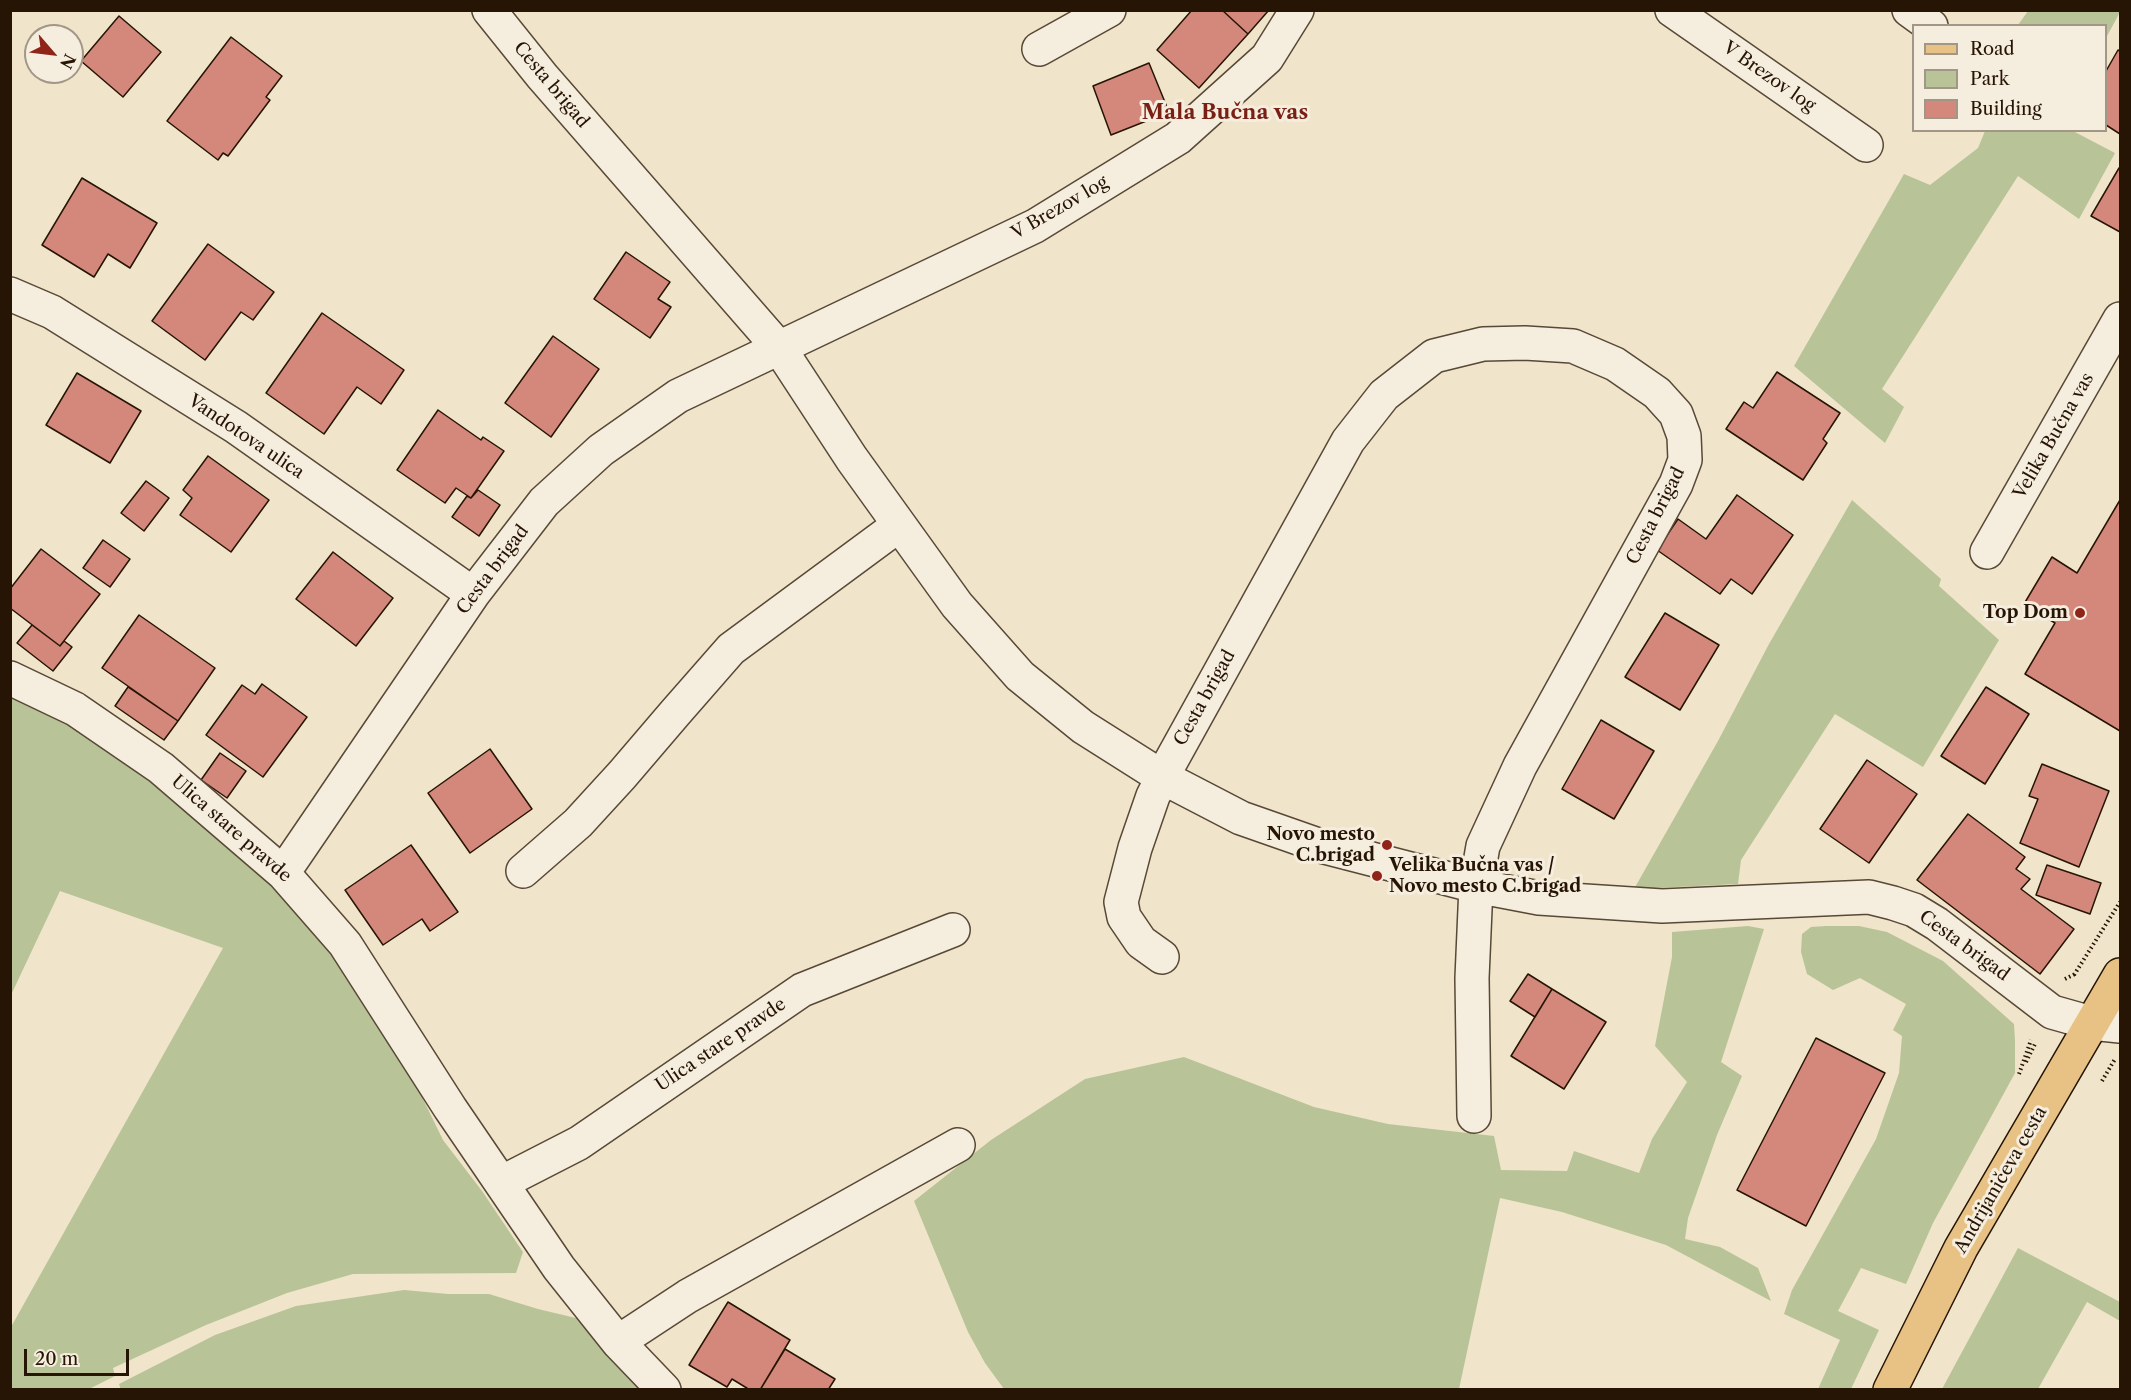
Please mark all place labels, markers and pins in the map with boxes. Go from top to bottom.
place label: Top Dom [1983,602,2068,624]
marker: Top Dom [2073,606,2087,620]
place label: Novo mesto C.brigad [1266,824,1375,866]
marker: Novo mesto C.brigad [1380,838,1394,852]
place label: Velika Bučna vas / Novo mesto C.brigad [1389,855,1581,898]
marker: Velika Bučna vas / Novo mesto C.brigad [1370,869,1384,883]

